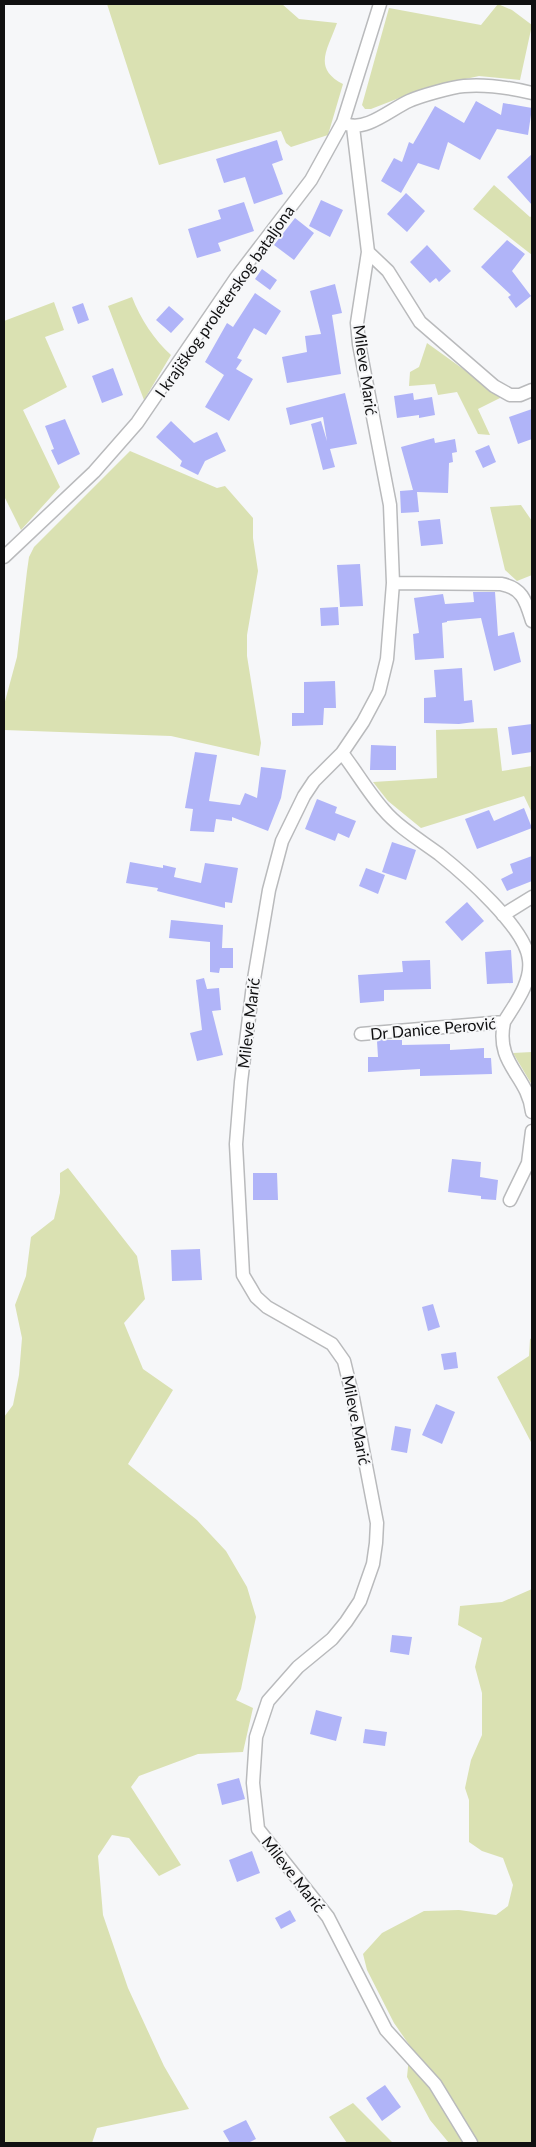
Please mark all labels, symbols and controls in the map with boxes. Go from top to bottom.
street label: I krajiškog proleterskog bataljona [150,201,298,401]
street label: Mileve Marić [350,324,382,417]
street label: Mileve Marić [233,976,263,1069]
street label: Dr Danice Perović [369,1013,497,1043]
street label: Mileve Marić [339,1373,375,1467]
street label: Mileve Marić [258,1832,330,1916]

